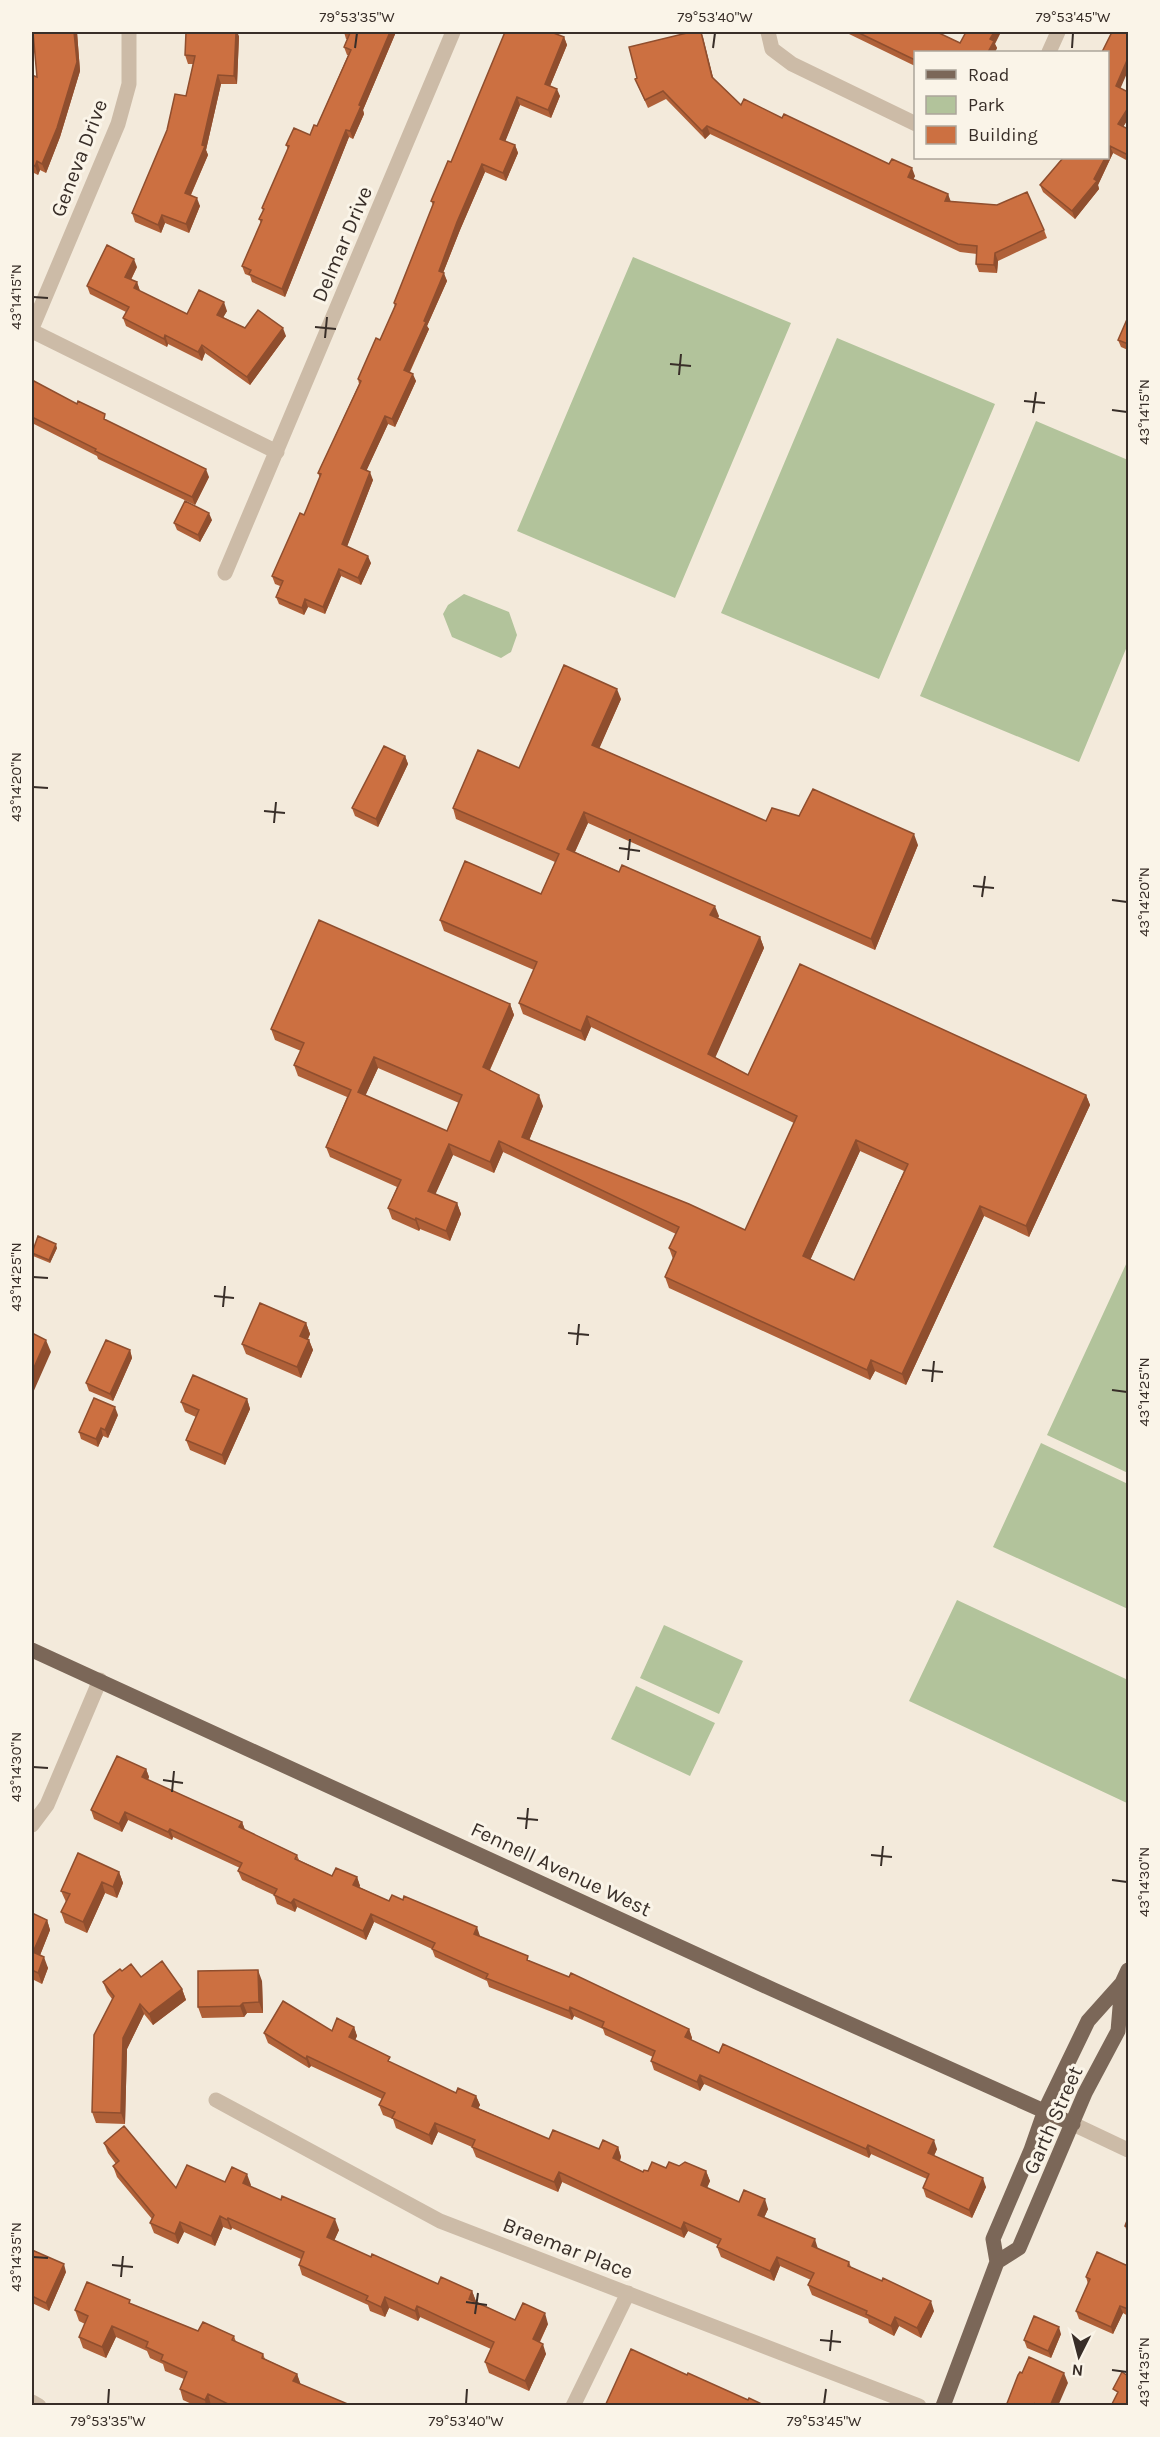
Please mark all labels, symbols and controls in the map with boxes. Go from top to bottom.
text: 79°53'35"W [319,8,395,26]
text: 79°53'40"W [677,8,753,26]
text: 79°53'45"W [1035,8,1111,26]
legend [914,51,1109,159]
text: Road [968,64,1009,86]
text: Park [968,94,1005,116]
street label: Geneva Drive [46,96,112,220]
text: Building [968,124,1038,146]
street label: Delmar Drive [307,183,377,305]
text: 43°14'15"N [7,264,25,330]
text: 43°14'15"N [1135,379,1153,445]
text: 43°14'20"N [7,752,25,822]
text: 43°14'20"N [1135,867,1153,937]
text: 43°14'25"N [7,1242,25,1312]
text: 43°14'25"N [1135,1357,1153,1427]
text: 43°14'30"N [7,1732,25,1802]
street label: Fennell Avenue West [467,1817,655,1921]
text: 43°14'30"N [1135,1847,1153,1917]
street label: Garth Street [1018,2062,1088,2178]
street label: Braemar Place [500,2212,636,2284]
text: 43°14'35"N [7,2222,25,2292]
north arrow [1049,2326,1109,2386]
text: 43°14'35"N [1135,2337,1153,2407]
text: N [1071,2360,1084,2380]
text: 79°53'35"W [70,2412,146,2430]
text: 79°53'40"W [428,2412,504,2430]
text: 79°53'45"W [786,2412,862,2430]

